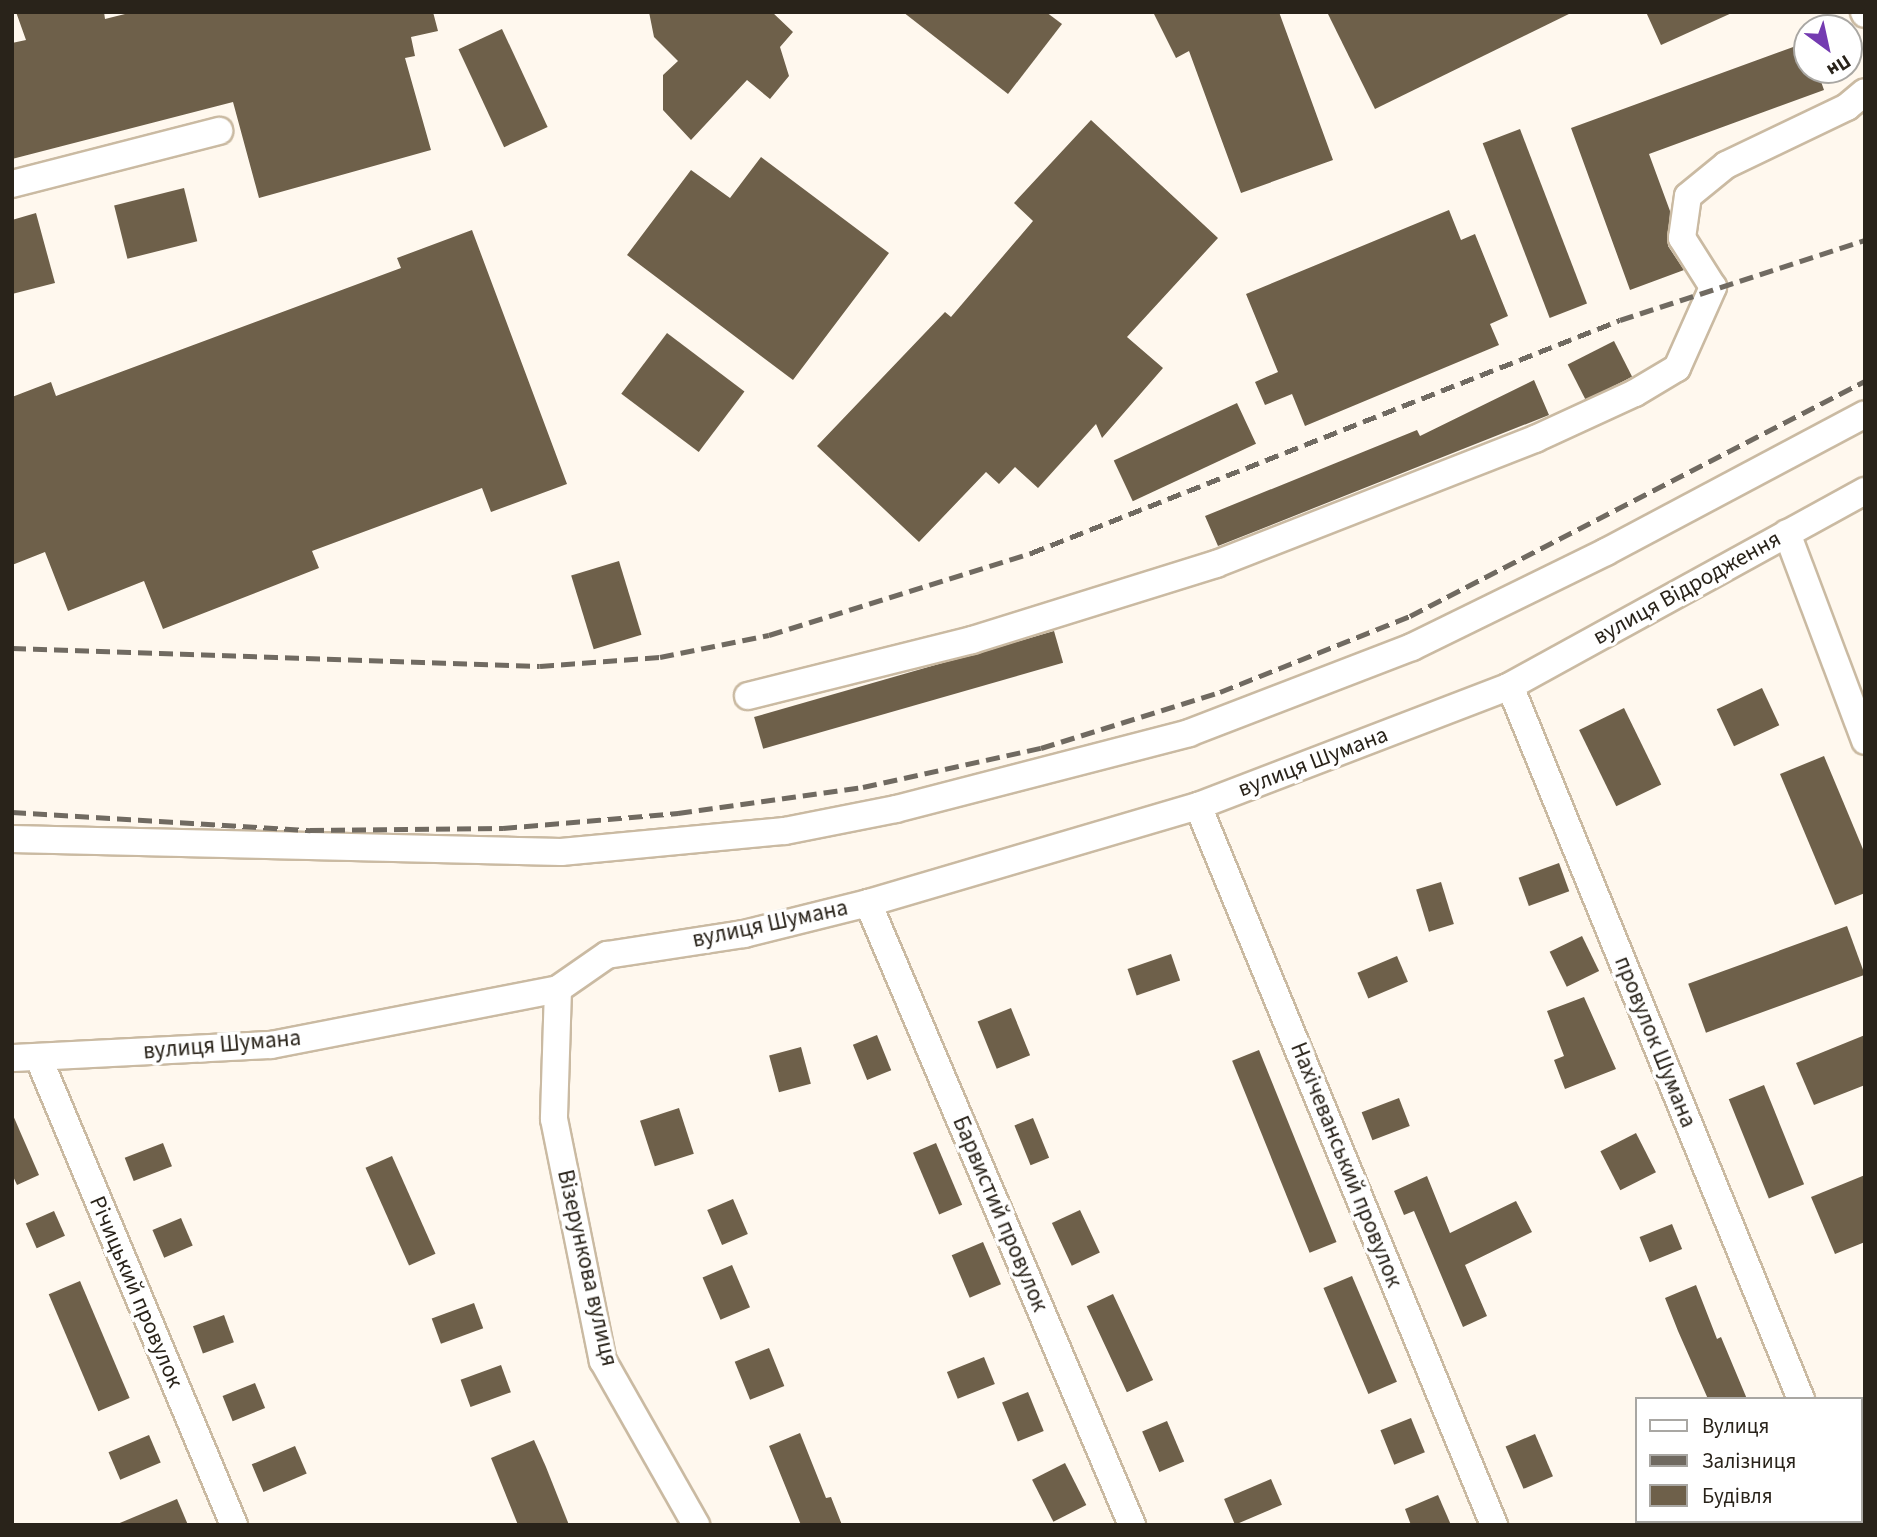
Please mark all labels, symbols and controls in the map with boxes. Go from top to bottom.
north arrow [1793,14,1863,84]
text: Пн [1821,48,1856,83]
street label: вулиця Відродження [1588,525,1786,651]
street label: вулиця Шумана [1234,721,1392,803]
street label: вулиця Шумана [690,894,850,954]
street label: провулок Шумана [1608,952,1702,1132]
street label: вулиця Шумана [142,1024,302,1066]
street label: Нахічеванський провулок [1284,1038,1408,1292]
street label: Барвистий провулок [946,1112,1054,1316]
street label: Візерункова вулиця [551,1167,623,1369]
street label: Річицький провулок [83,1192,189,1392]
legend [1636,1397,1863,1523]
text: Вулиця [1702,1411,1769,1441]
text: Залізниця [1702,1446,1796,1476]
text: Будівля [1702,1481,1773,1511]

